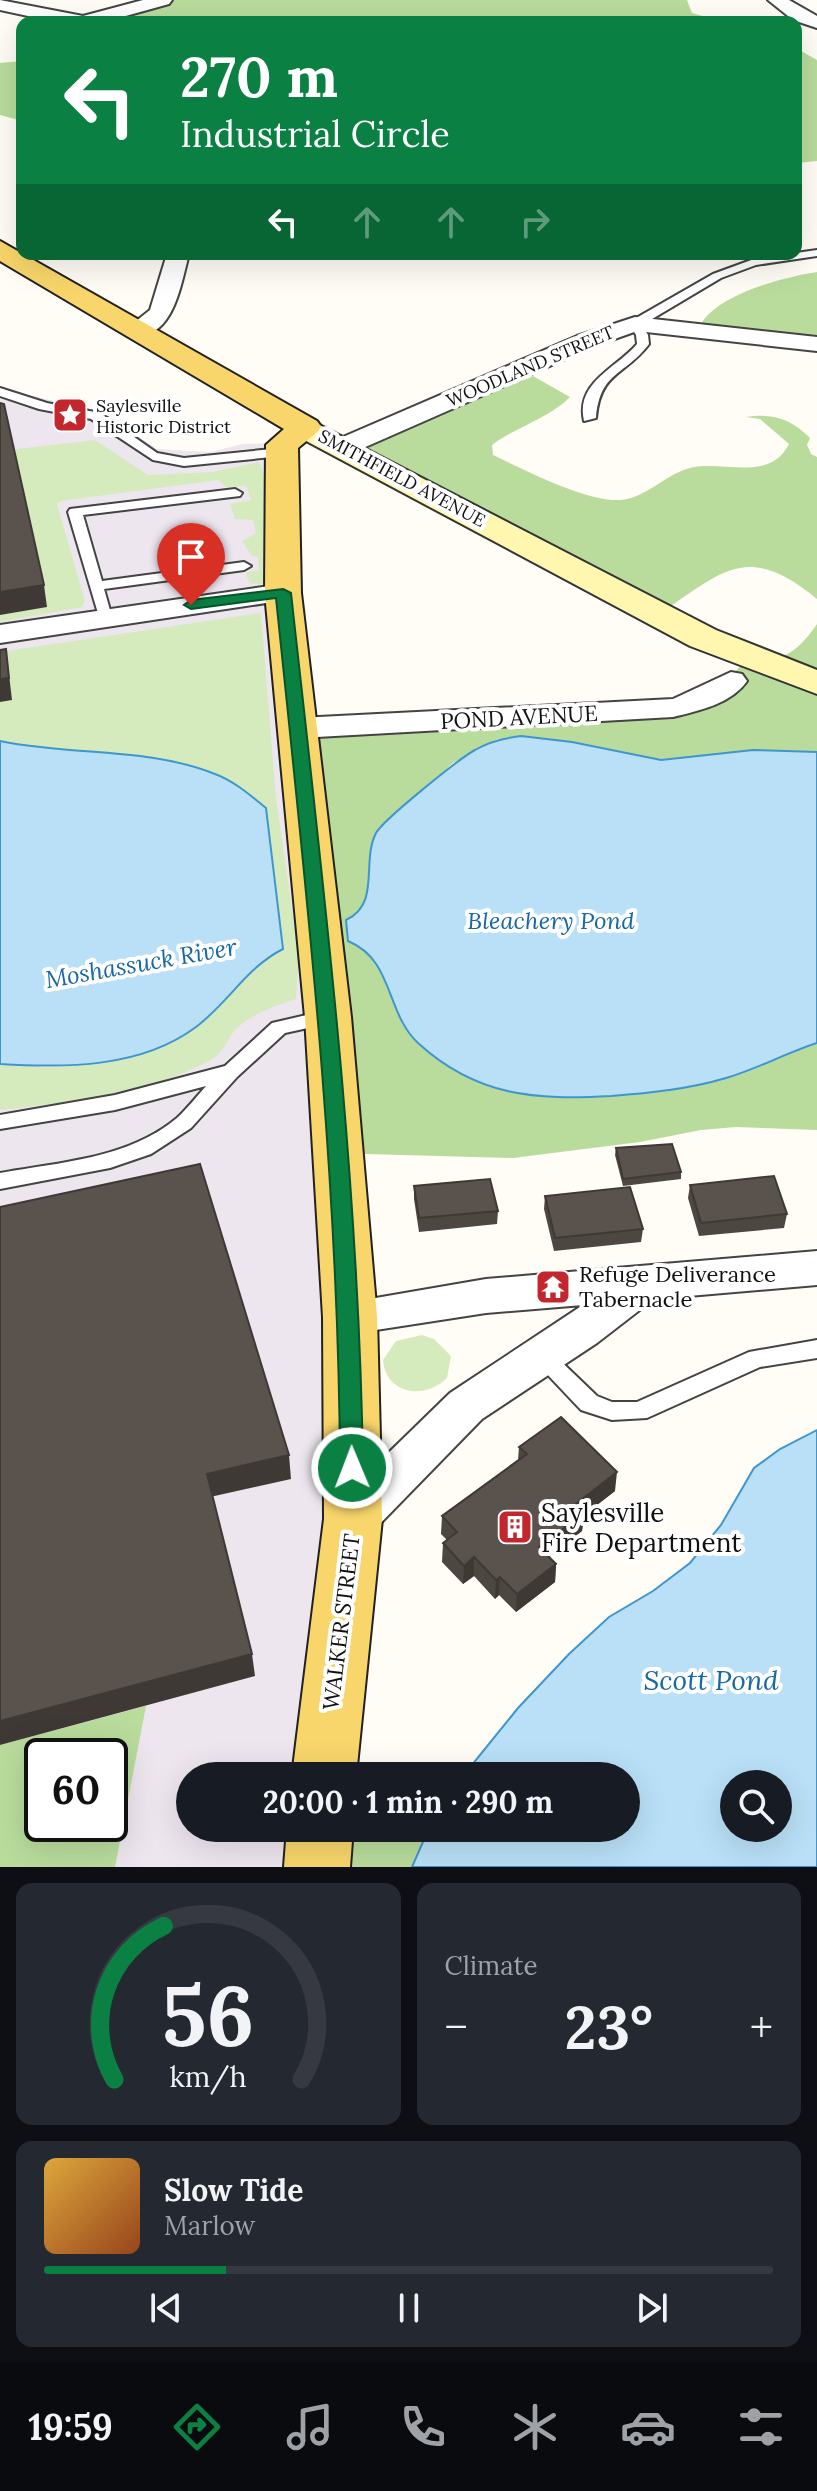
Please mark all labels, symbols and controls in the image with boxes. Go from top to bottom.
text: 270 m [180,41,338,112]
icon: left [48,48,152,152]
text: Industrial Circle [180,111,450,157]
icon: left [261,200,305,244]
icon: ahead [345,200,389,244]
icon: ahead [429,200,473,244]
icon: right [513,200,557,244]
street label: WOODLAND STREET [443,320,618,412]
place label: Saylesville Historic District [96,394,231,438]
place icon: Saylesville Historic District [51,396,89,434]
street label: SMITHFIELD AVENUE [315,424,489,532]
pin [157,523,225,605]
icon: arrive [169,535,213,579]
street label: POND AVENUE [440,699,598,735]
water label: Bleachery Pond [467,905,635,936]
water label: Moshassuck River [43,931,239,995]
place label: Refuge Deliverance Tabernacle [579,1260,776,1313]
temple icon: Refuge Deliverance Tabernacle [534,1268,572,1306]
position arrow [310,1426,394,1510]
place label: Saylesville Fire Department [541,1496,741,1559]
building icon: Saylesville Fire Department [496,1508,534,1546]
street label: WALKER STREET [316,1532,366,1712]
water label: Scott Pond [643,1662,779,1698]
speed limit sign: 60 [24,1738,128,1842]
map controls [720,1770,792,1842]
button: search [720,1770,792,1842]
text: 20:00 · 1 min · 290 m [263,1783,553,1821]
text: Climate [445,1949,538,1982]
text: 56 [162,1962,255,2069]
text: 23° [565,1989,653,2065]
text: − [445,1999,468,2055]
text: + [750,1999,773,2055]
text: km/h [170,2058,247,2095]
text: Slow Tide [164,2171,303,2209]
text: Marlow [164,2209,255,2242]
icon: previous [144,2286,188,2330]
icon: pause [387,2286,431,2330]
icon: next [630,2286,674,2330]
icon: directions [169,2399,225,2455]
icon: music [282,2399,338,2455]
icon: phone [395,2399,451,2455]
icon: climate [507,2399,563,2455]
icon: car [620,2399,676,2455]
icon: filters [733,2399,789,2455]
text: 19:59 [28,2404,113,2450]

